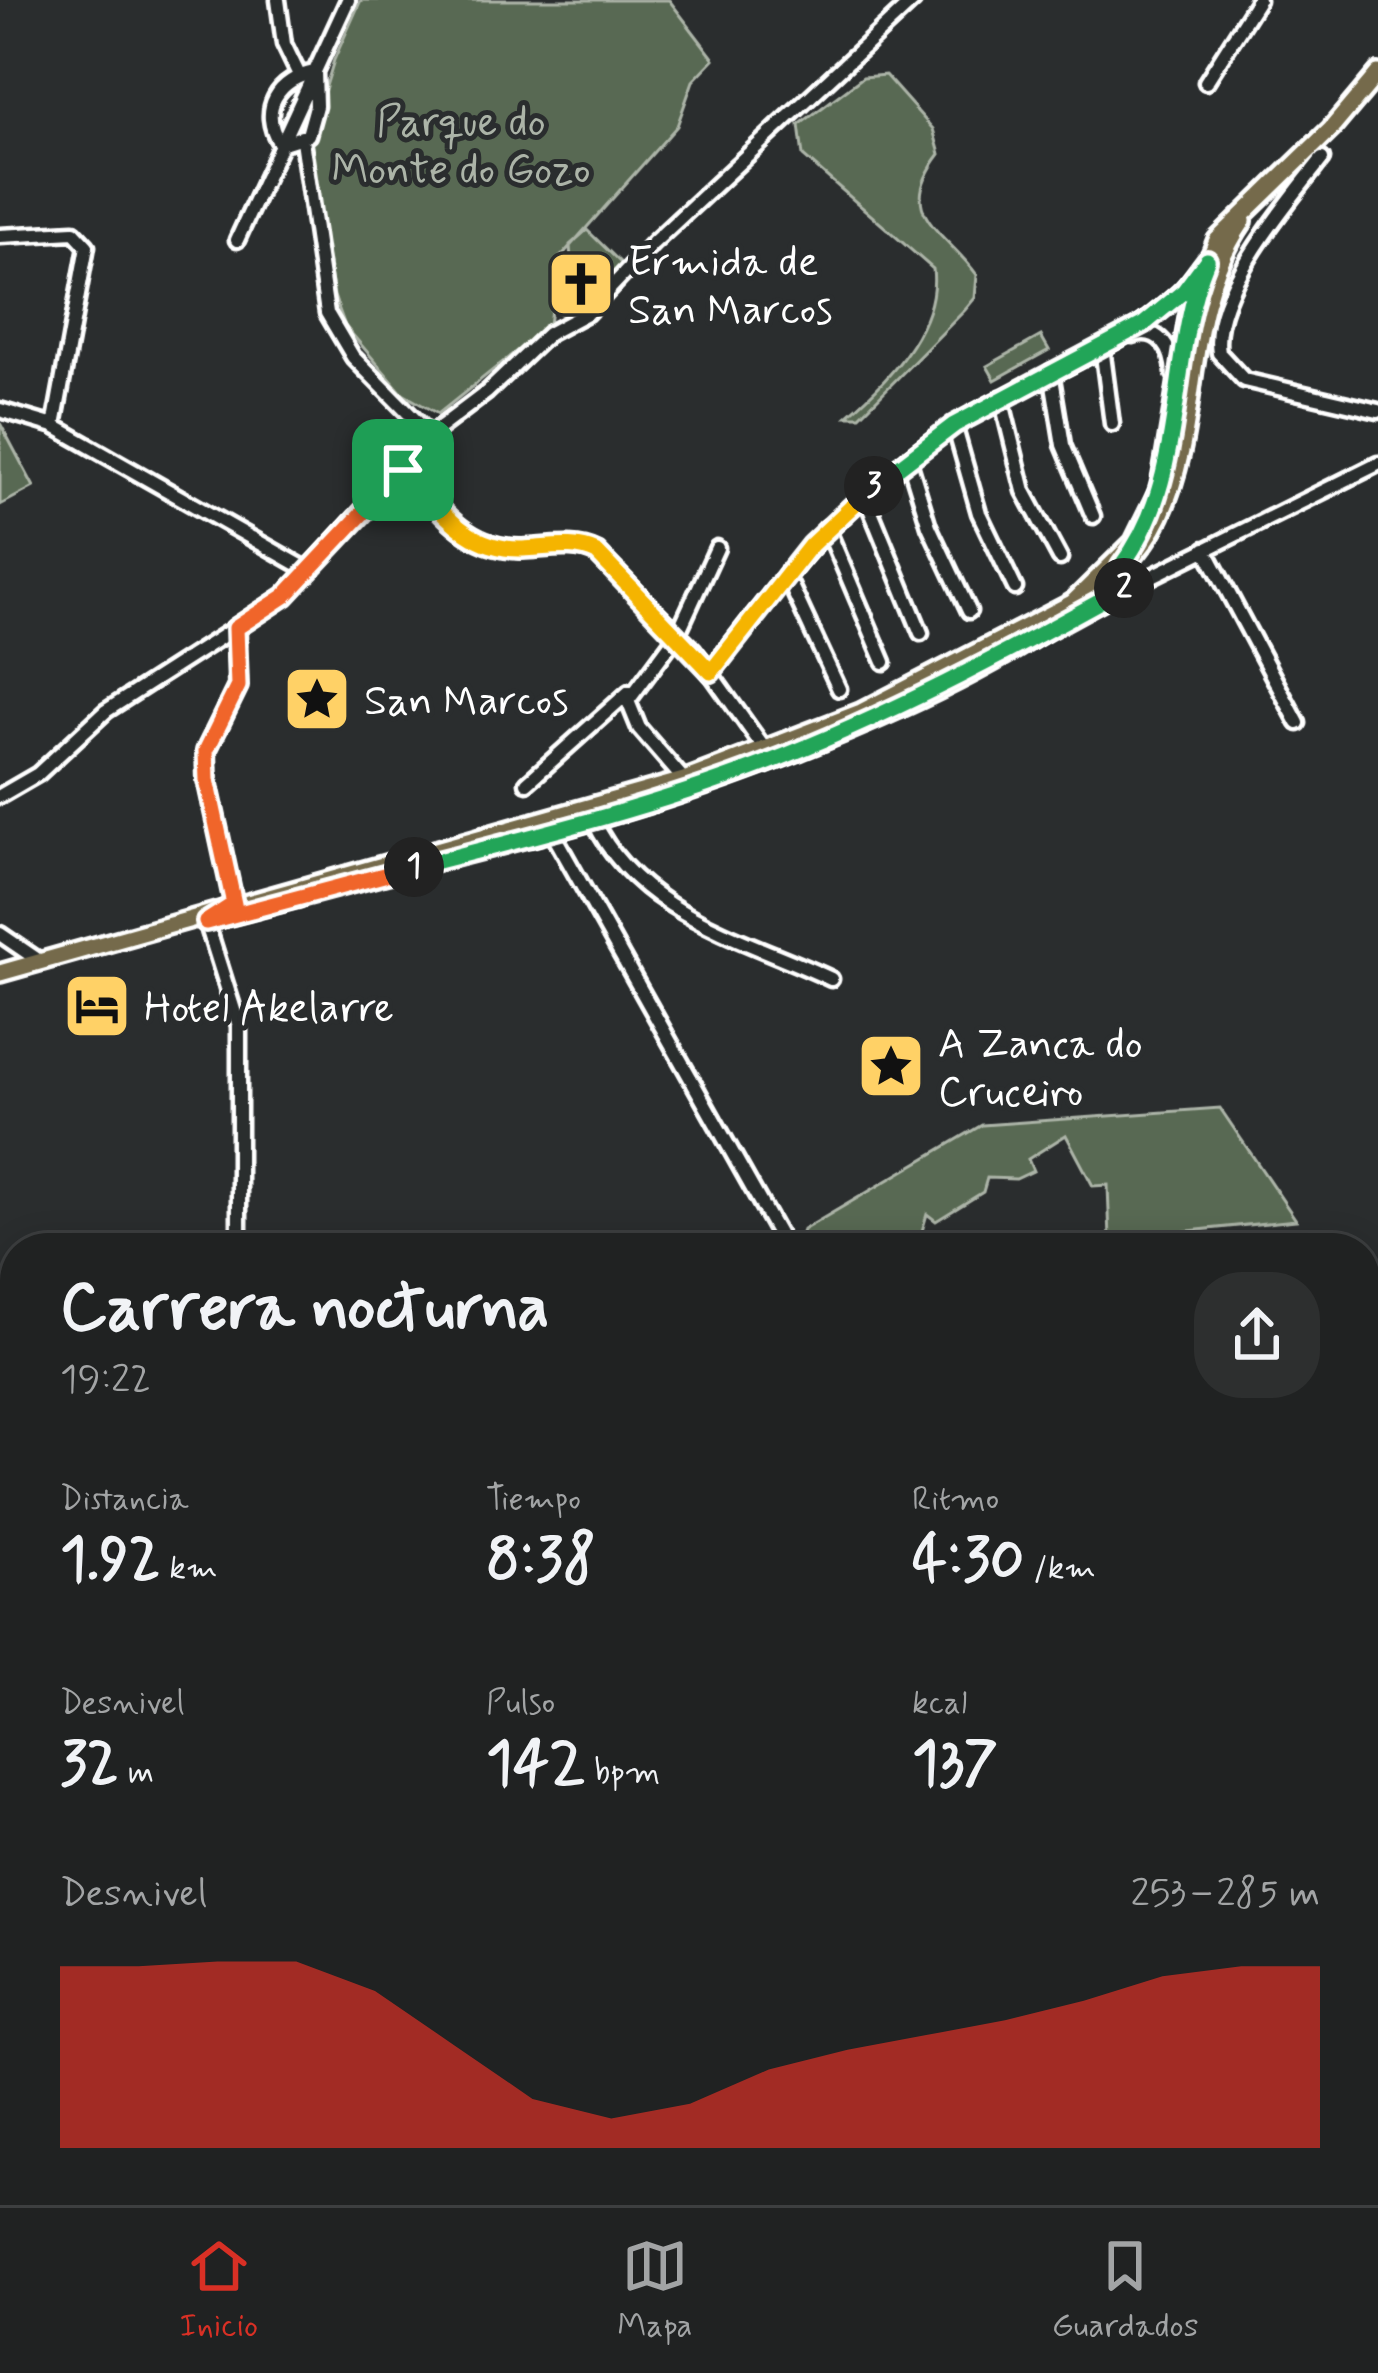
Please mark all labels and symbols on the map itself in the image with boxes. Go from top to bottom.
park label: Parque do Monte do Gozo [331,96,591,199]
place label: Ermida de San Marcos [628,236,832,339]
church icon: Ermida de San Marcos [546,249,616,319]
pin [352,419,454,521]
pin: 3 [844,456,904,516]
pin: 2 [1094,558,1154,618]
place icon: San Marcos [282,664,352,734]
place label: San Marcos [364,675,568,730]
pin: 1 [384,837,444,897]
hotel icon: Hotel Akelarre [62,971,132,1041]
place label: Hotel Akelarre [144,982,394,1037]
place label: A Zanca do Cruceiro [938,1018,1143,1121]
place icon: A Zanca do Cruceiro [856,1031,926,1101]

